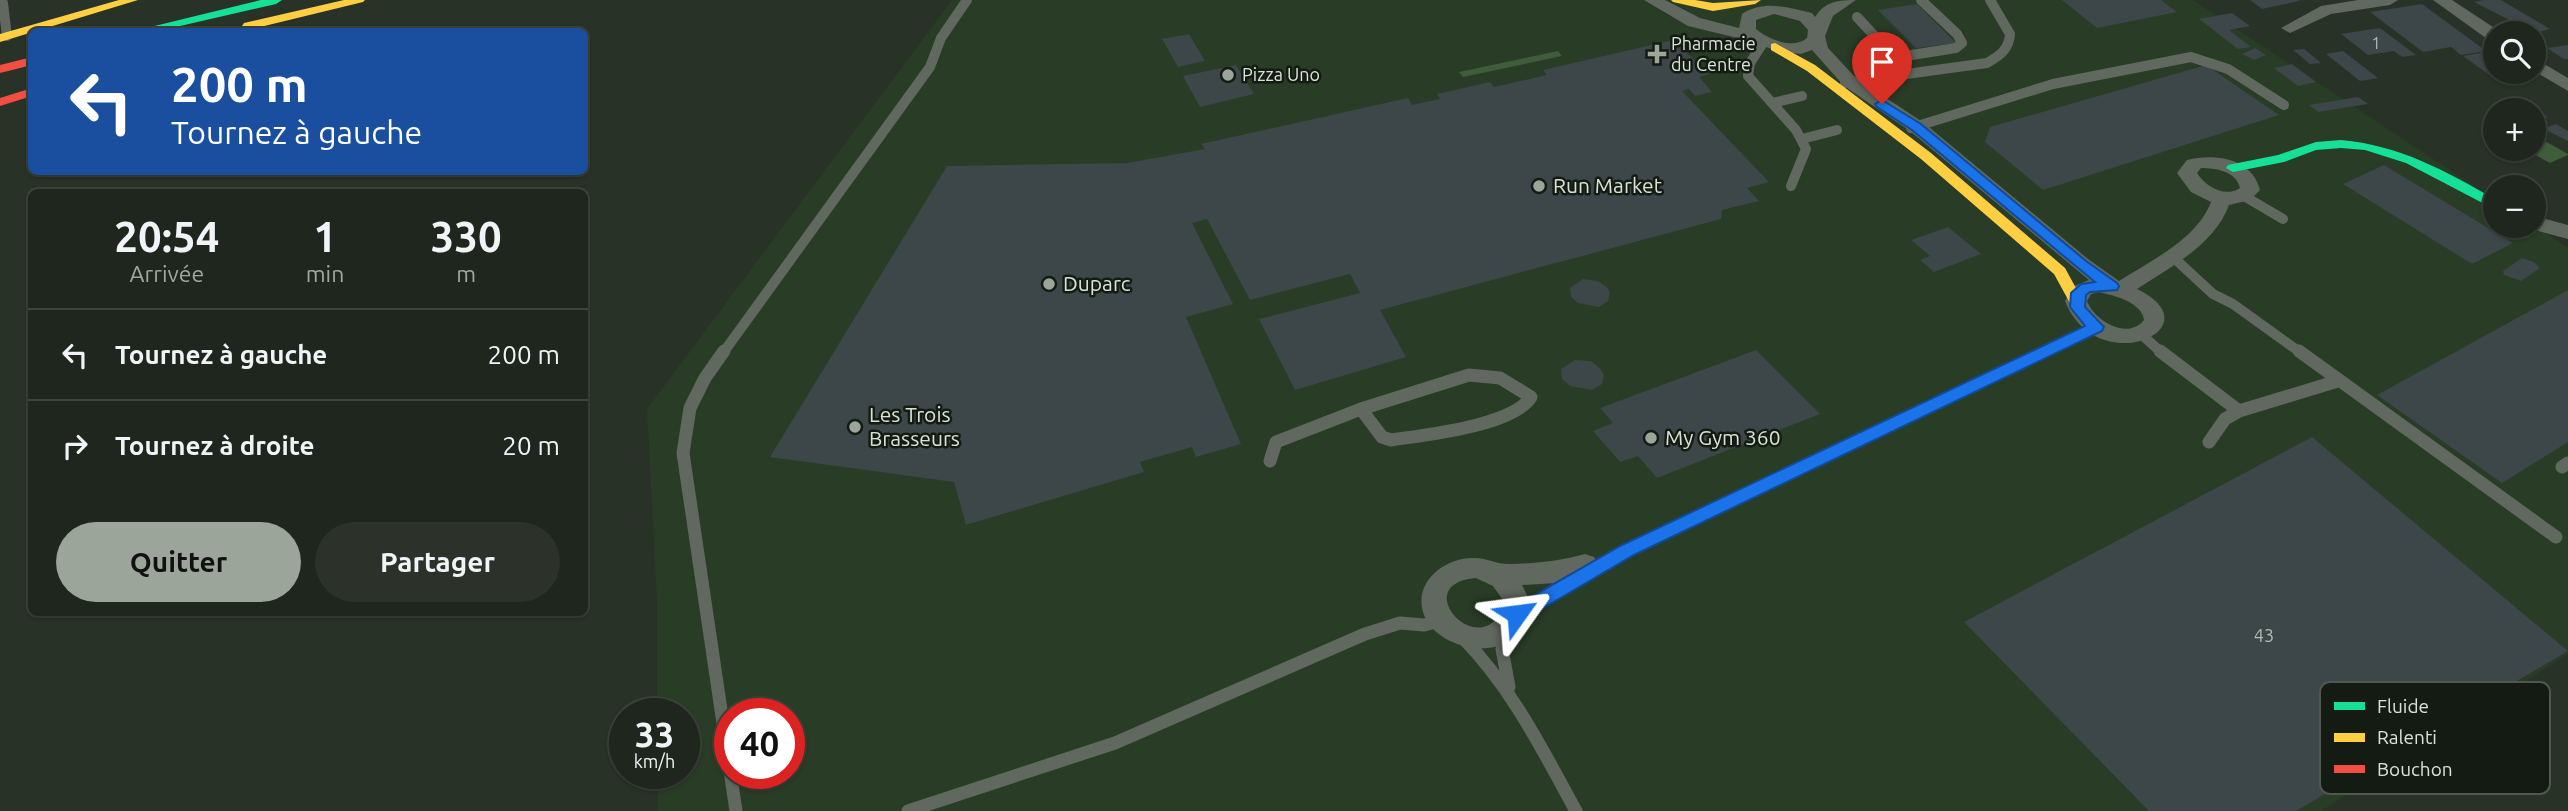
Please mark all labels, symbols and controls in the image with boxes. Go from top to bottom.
map controls [2483,21,2546,238]
button: search [2483,21,2546,84]
pin [1852,32,1912,104]
place label: Pharmacie du Centre [1671,33,1756,74]
house number: 1 [2371,34,2381,52]
icon: arrive [1863,43,1901,81]
marker: Pharmacie du Centre [1649,46,1665,62]
icon: left [56,56,147,147]
text: 200 m [171,56,308,111]
place label: Pizza Uno [1242,64,1320,84]
marker: Pizza Uno [1220,67,1236,83]
button: + [2483,98,2546,161]
text: Tournez à gauche [171,114,422,150]
place label: Run Market [1553,173,1662,197]
button: − [2483,175,2546,238]
marker: Run Market [1531,178,1547,194]
text: 20:54 [114,213,219,260]
text: 1 [313,213,337,260]
text: 330 [431,213,502,260]
text: Arrivée [130,261,204,286]
text: min [306,261,344,286]
text: m [456,261,476,286]
place label: Duparc [1063,271,1131,295]
marker: Duparc [1041,276,1057,292]
icon: left [56,336,94,374]
text: Tournez à gauche [115,340,327,369]
text: 200 m [488,340,560,369]
place label: Les Trois Brasseurs [869,402,960,450]
marker: Les Trois Brasseurs [847,419,863,435]
place label: My Gym 360 [1665,425,1781,449]
icon: right [56,427,94,465]
marker: My Gym 360 [1643,430,1659,446]
text: Tournez à droite [115,431,314,460]
text: 20 m [502,431,560,460]
button: Quitter [56,522,301,602]
button: Partager [315,522,560,602]
position arrow [1480,577,1554,651]
house number: 43 [2254,625,2274,645]
legend [2320,682,2550,794]
text: Fluide [2377,695,2429,717]
speed limit sign: 40 [714,698,805,789]
text: 33 [635,714,674,754]
text: Ralenti [2377,726,2437,748]
text: km/h [634,751,675,771]
text: Bouchon [2377,758,2453,780]

